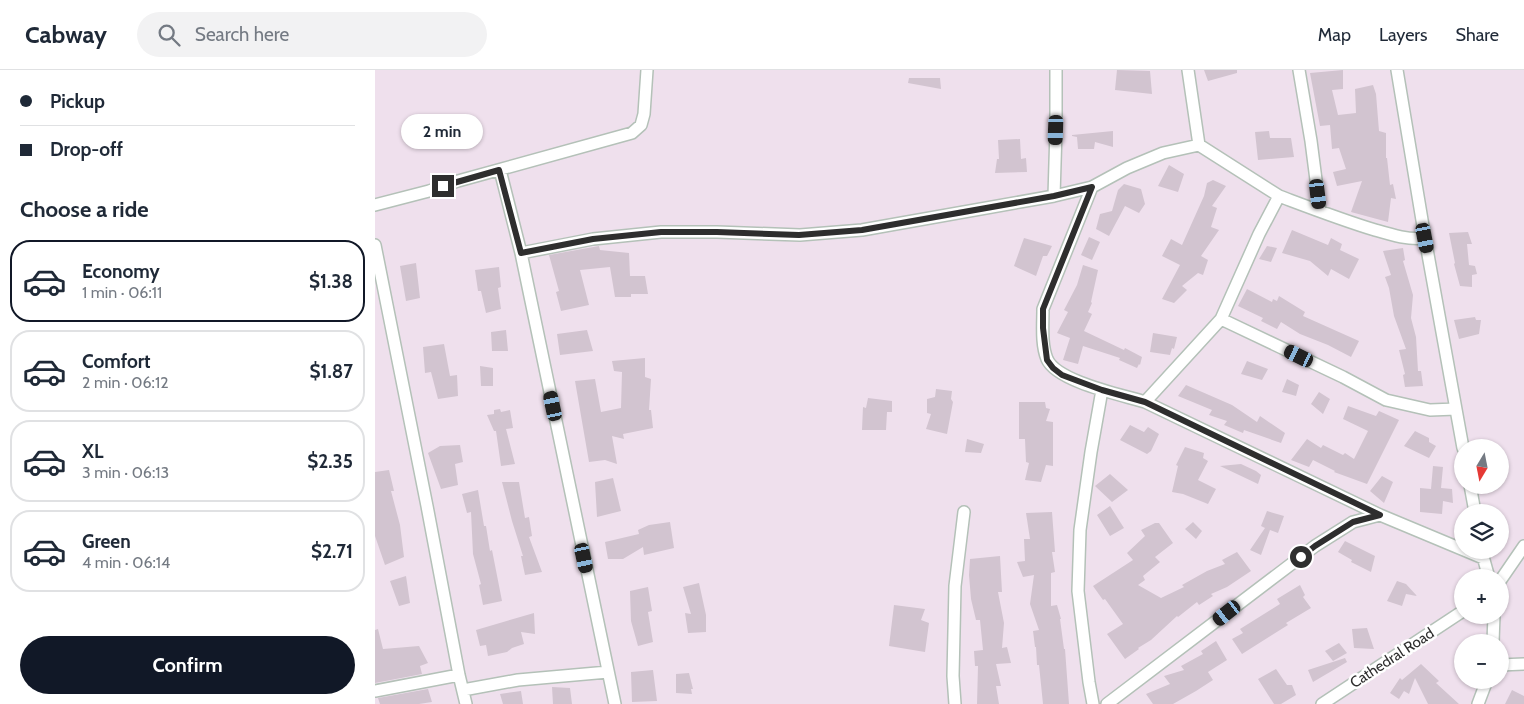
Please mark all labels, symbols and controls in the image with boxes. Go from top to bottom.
search box [137,12,487,57]
text: Cabway [25,20,107,49]
icon: search [155,21,183,49]
text: Search here [195,23,289,46]
text: Map [1318,24,1351,46]
text: Layers [1379,24,1428,46]
text: Share [1456,24,1499,46]
text: Pickup [50,90,105,113]
callout: 2 min [402,114,484,148]
car [1047,115,1064,145]
text: 2 min [423,122,461,141]
text: Drop-off [50,138,123,161]
route end [432,175,454,197]
car [1308,178,1327,210]
text: Choose a ride [20,196,149,223]
car [1414,222,1435,254]
icon: car [22,259,67,304]
text: Economy [82,260,160,283]
text: $1.38 [309,270,353,293]
text: 1 min · 06:11 [82,283,162,302]
car [1282,343,1315,369]
icon: car [22,349,67,394]
text: Comfort [82,350,151,373]
text: $1.87 [310,360,353,383]
text: 2 min · 06:12 [82,373,169,392]
car [542,390,563,422]
icon: car [22,439,67,484]
north arrow [1454,439,1509,494]
map controls [1454,439,1509,689]
text: XL [82,440,103,463]
text: $2.35 [307,450,353,473]
text: 3 min · 06:13 [82,463,169,482]
button: layers [1454,504,1509,559]
icon: car [22,529,67,574]
text: Green [82,530,131,553]
text: $2.71 [311,540,353,563]
car [573,542,594,574]
route start [1290,546,1312,568]
text: 4 min · 06:14 [82,553,170,572]
button: + [1454,569,1509,624]
car [1210,598,1243,628]
street label: Cathedral Road [1347,624,1437,692]
button: − [1454,634,1509,689]
button: Confirm [20,636,355,694]

